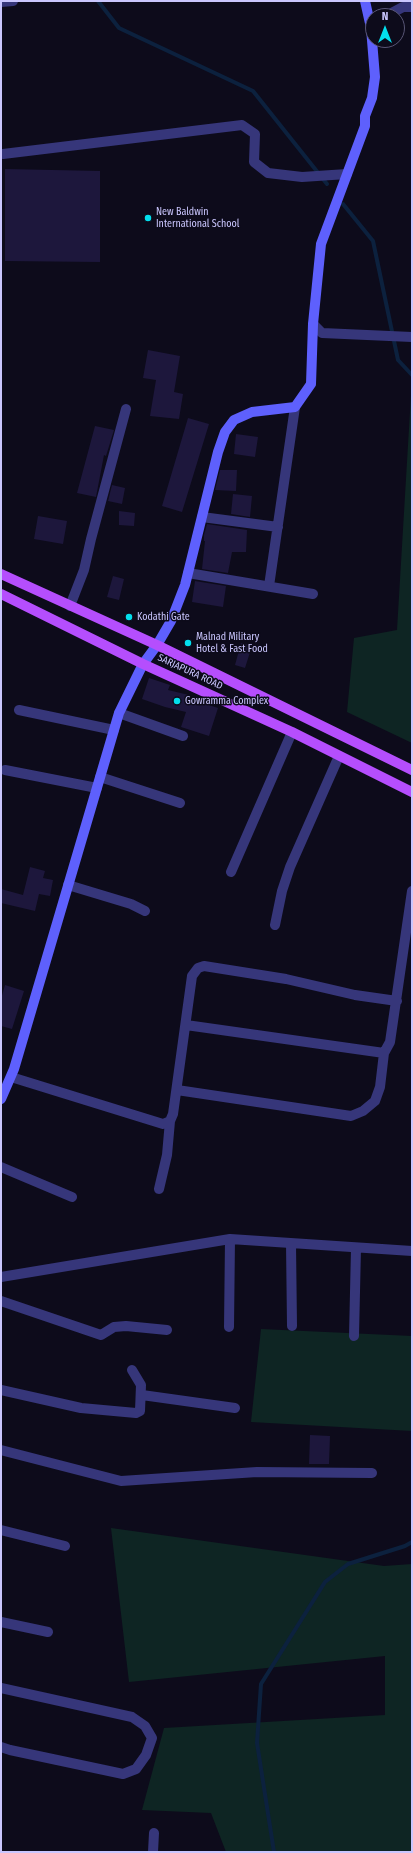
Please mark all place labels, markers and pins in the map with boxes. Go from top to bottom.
place label: New Baldwin International School [156,206,239,230]
marker: New Baldwin International School [143,213,153,223]
place label: Kodathi Gate [137,611,190,623]
marker: Kodathi Gate [124,612,134,622]
place label: Malnad Military Hotel & Fast Food [196,631,268,654]
marker: Malnad Military Hotel & Fast Food [183,638,193,648]
place label: Gowramma Complex [185,695,268,707]
marker: Gowramma Complex [172,696,182,706]

